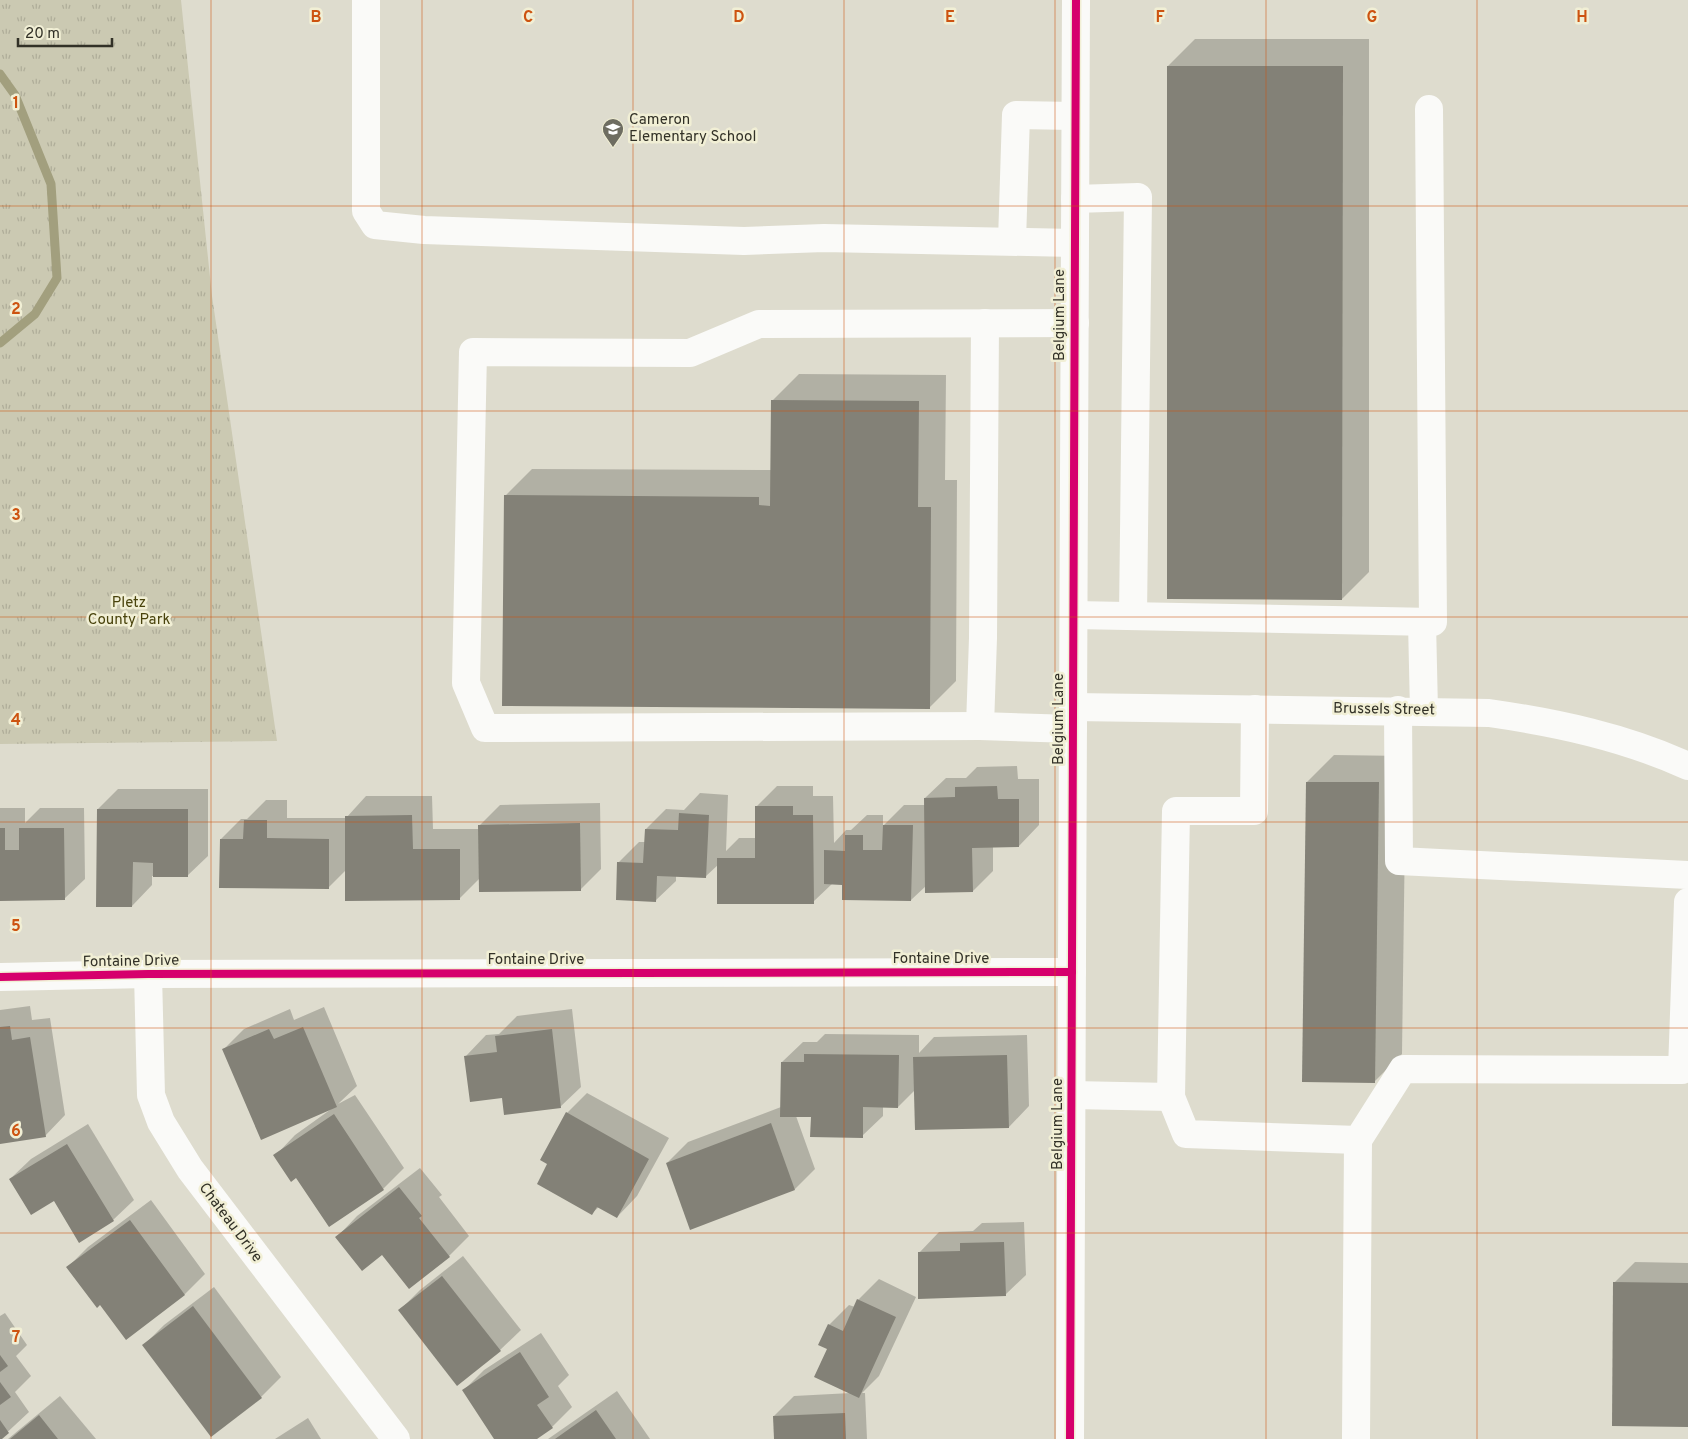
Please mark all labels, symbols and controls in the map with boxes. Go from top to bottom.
text: B [310,8,322,28]
text: C [523,8,533,28]
text: D [733,8,745,28]
text: E [945,8,955,28]
text: F [1155,8,1165,28]
text: G [1367,8,1377,28]
text: H [1576,8,1588,28]
scale bar [18,15,111,47]
text: 20 m [25,25,60,44]
text: 1 [13,94,19,114]
place label: Cameron Elementary School [629,111,756,147]
school or university icon: Cameron Elementary School [601,117,625,148]
street label: Belgium Lane [1051,269,1070,361]
text: 2 [11,300,21,320]
text: 3 [11,506,21,526]
park label: Pletz County Park [88,594,170,630]
street label: Belgium Lane [1050,673,1069,765]
street label: Brussels Street [1333,700,1435,720]
text: 4 [11,711,21,731]
text: 5 [11,917,21,937]
street label: Fontaine Drive [893,950,989,969]
street label: Fontaine Drive [488,951,584,970]
street label: Fontaine Drive [82,952,180,972]
street label: Belgium Lane [1049,1078,1068,1170]
text: 6 [11,1122,21,1142]
street label: Chateau Drive [194,1179,266,1267]
text: 7 [12,1328,20,1348]

